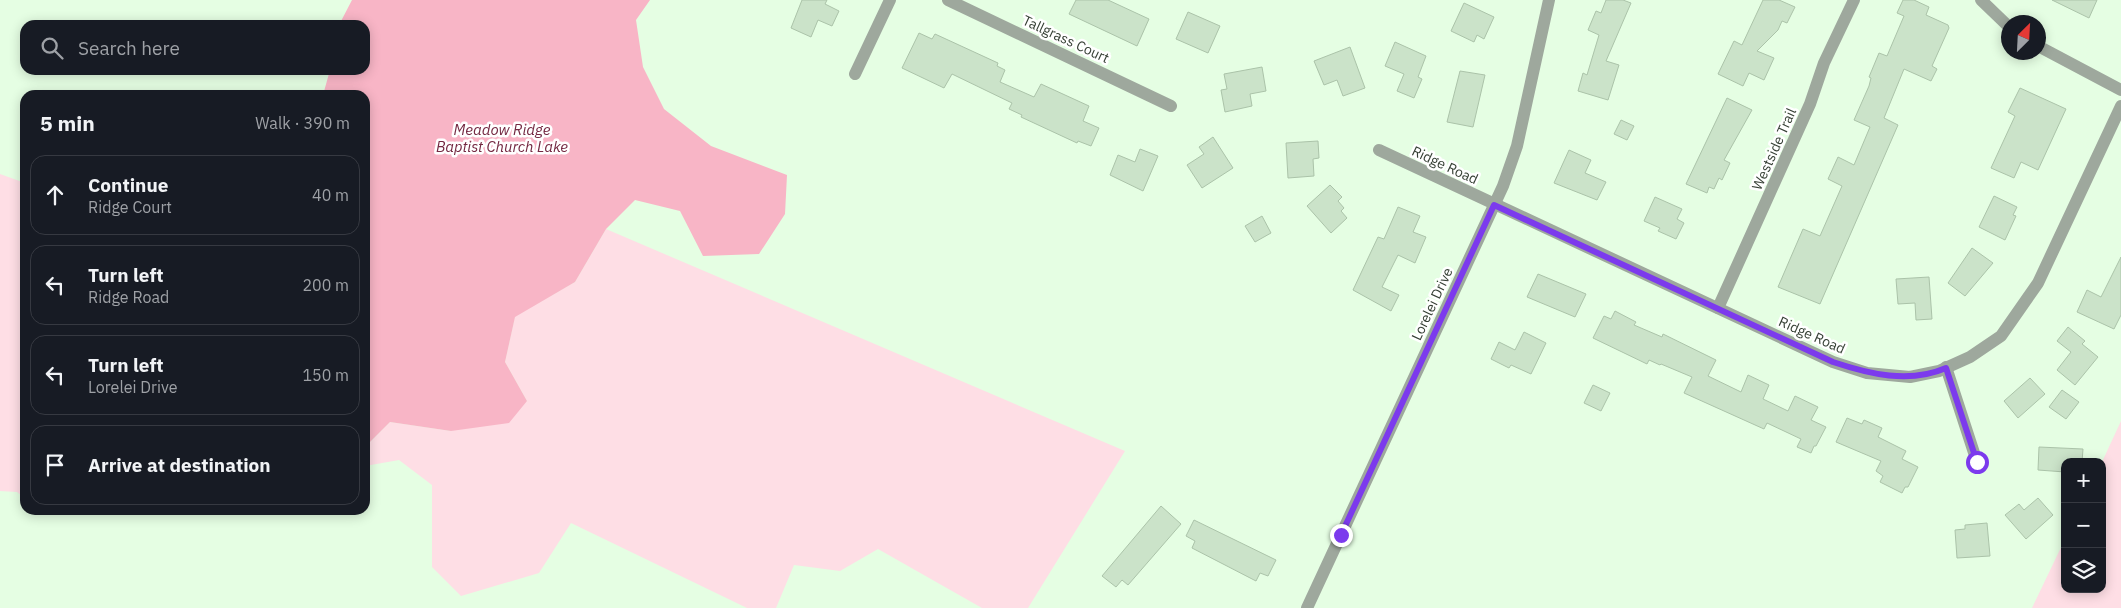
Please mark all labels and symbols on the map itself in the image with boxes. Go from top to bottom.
street label: Tallgrass Court [1020,11,1112,67]
north arrow [2001,15,2046,60]
street label: Westside Trail [1748,105,1800,193]
water label: Meadow Ridge Baptist Church Lake [436,120,568,156]
street label: Ridge Road [1409,142,1481,188]
street label: Lorelei Drive [1407,264,1457,343]
street label: Ridge Road [1776,312,1848,358]
route start [1966,451,1989,474]
route end [1330,524,1353,547]

